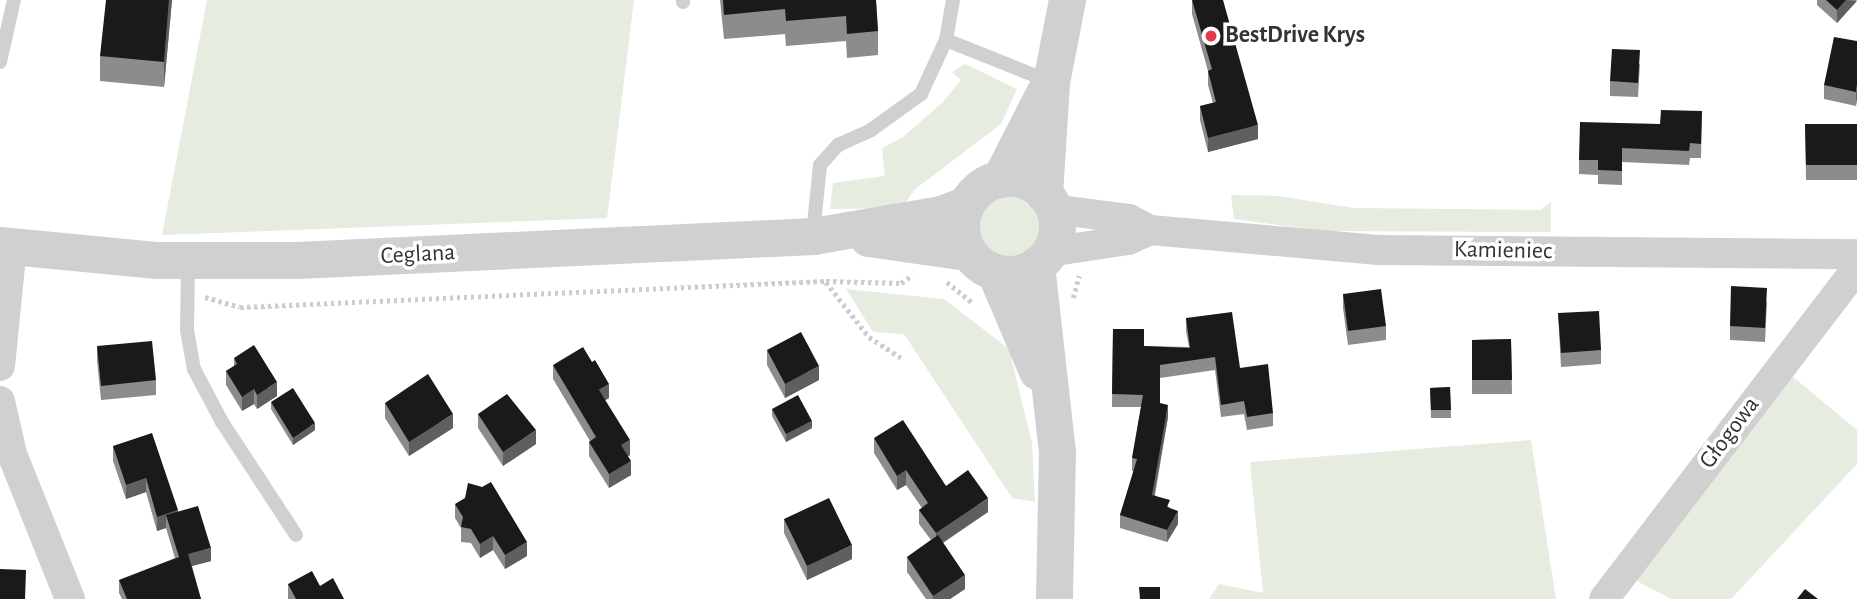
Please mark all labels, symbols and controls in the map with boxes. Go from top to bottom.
place label: BestDrive Krys [1225,22,1365,50]
marker: BestDrive Krys [1203,28,1219,44]
street label: Kamieniec [1454,236,1552,266]
street label: Ceglana [380,239,456,271]
street label: Głogowa [1694,391,1766,475]

